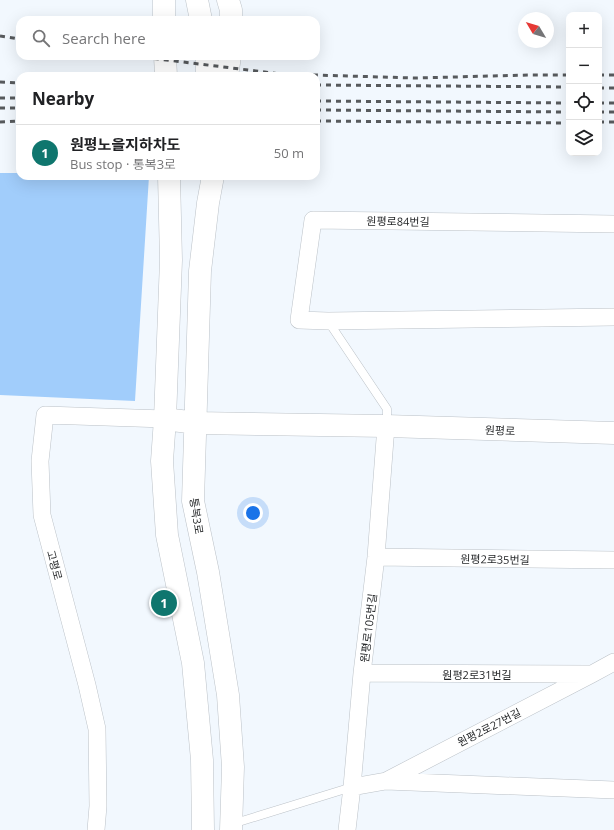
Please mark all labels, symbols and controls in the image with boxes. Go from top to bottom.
north arrow [518,12,554,48]
map controls [566,12,602,156]
button: + [566,12,602,48]
search box [16,16,320,60]
icon: search [30,27,52,49]
text: Search here [62,28,146,48]
button: − [566,48,602,84]
button: locate [566,84,602,120]
text: Nearby [32,87,94,110]
button: layers [566,120,602,156]
text: 원평노을지하차도 [70,134,180,154]
text: 1 [41,144,49,162]
text: 50 m [274,144,304,162]
text: Bus stop · 통복3로 [70,155,176,173]
street label: 원평로84번길 [366,213,430,229]
street label: 원평로 [485,422,515,438]
street label: 통복3로 [187,497,207,535]
your location [243,503,263,523]
street label: 고평로 [44,548,66,582]
street label: 원평2로35번길 [460,551,530,567]
pin: 1 [151,588,177,618]
street label: 원평로105번길 [356,593,380,663]
street label: 원평2로31번길 [442,667,512,682]
street label: 원평2로27번길 [455,705,523,749]

